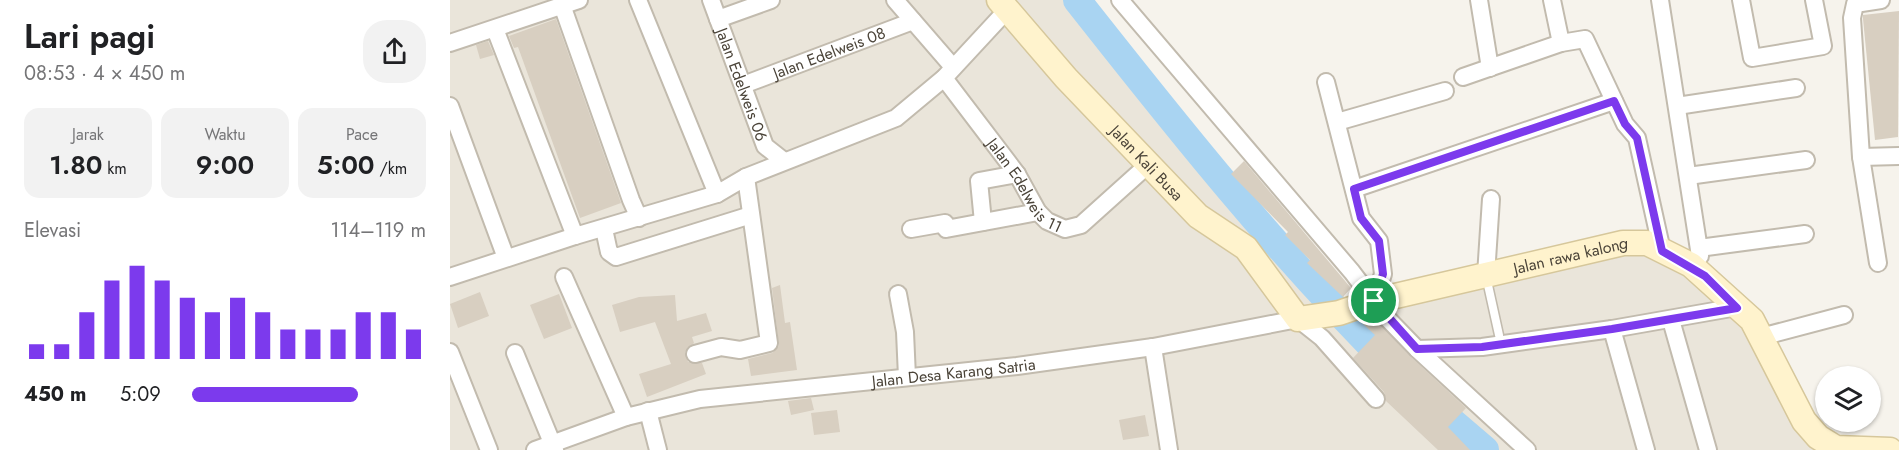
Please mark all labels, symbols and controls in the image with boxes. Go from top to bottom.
text: Lari pagi [24,13,155,60]
button: share [363,20,426,83]
street label: Jalan Edelweis 08 [768,21,889,85]
street label: Jalan Edelweis 06 [710,23,773,144]
text: 08:53 · 4 × 450 m [24,59,185,88]
street label: Jalan Kali Busa [1103,119,1188,206]
text: Jarak [72,123,104,146]
text: Waktu [204,123,246,146]
text: Pace [346,123,378,146]
street label: Jalan Edelweis 11 [980,132,1066,238]
text: 1.80 [49,146,103,184]
text: 9:00 [196,146,254,184]
text: 5:00 [317,146,375,184]
text: km [103,157,127,180]
text: /km [375,157,407,180]
text: Elevasi [24,216,81,245]
text: 114–119 m [330,216,426,245]
street label: Jalan rawa kalong [1509,232,1628,281]
pin [1348,275,1399,326]
icon: arrive [1357,284,1390,317]
street label: Jalan Desa Karang Satria [869,353,1037,393]
map controls [1815,366,1881,432]
button: layers [1815,366,1881,432]
text: 450 m [24,380,87,409]
text: 5:09 [120,380,161,409]

